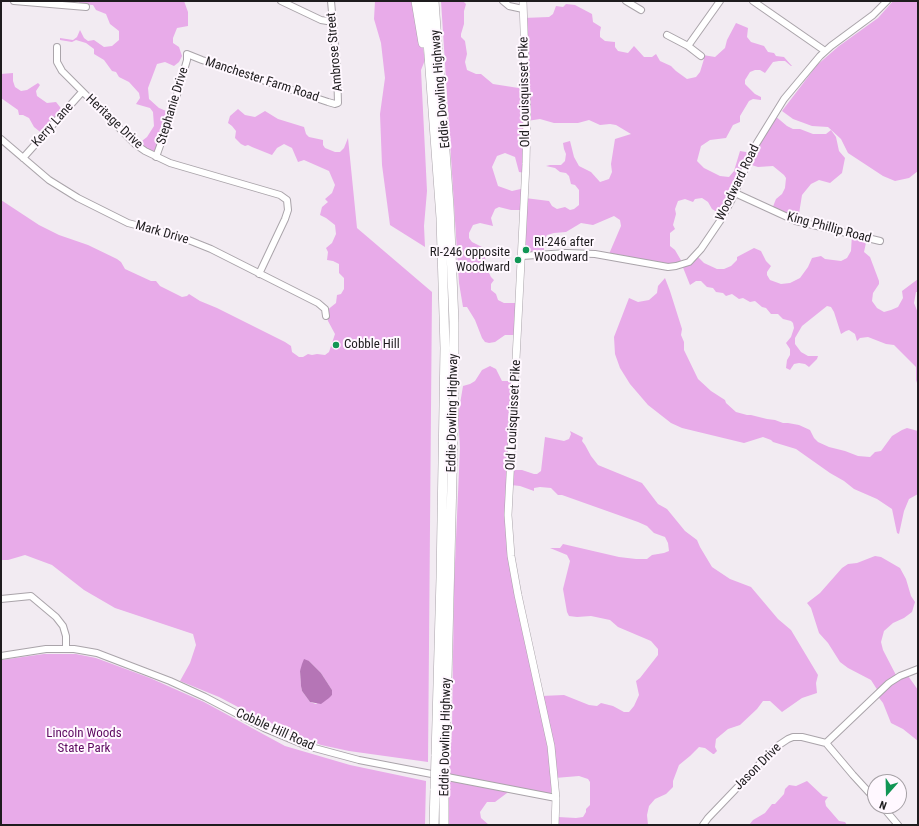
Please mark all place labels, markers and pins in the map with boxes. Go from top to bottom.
place label: RI-246 after Woodward [534,235,594,266]
place label: RI-246 opposite Woodward [430,245,510,276]
marker: RI-246 after Woodward [521,245,531,255]
marker: RI-246 opposite Woodward [513,255,523,265]
place label: Cobble Hill [344,337,400,353]
marker: Cobble Hill [331,340,341,350]

